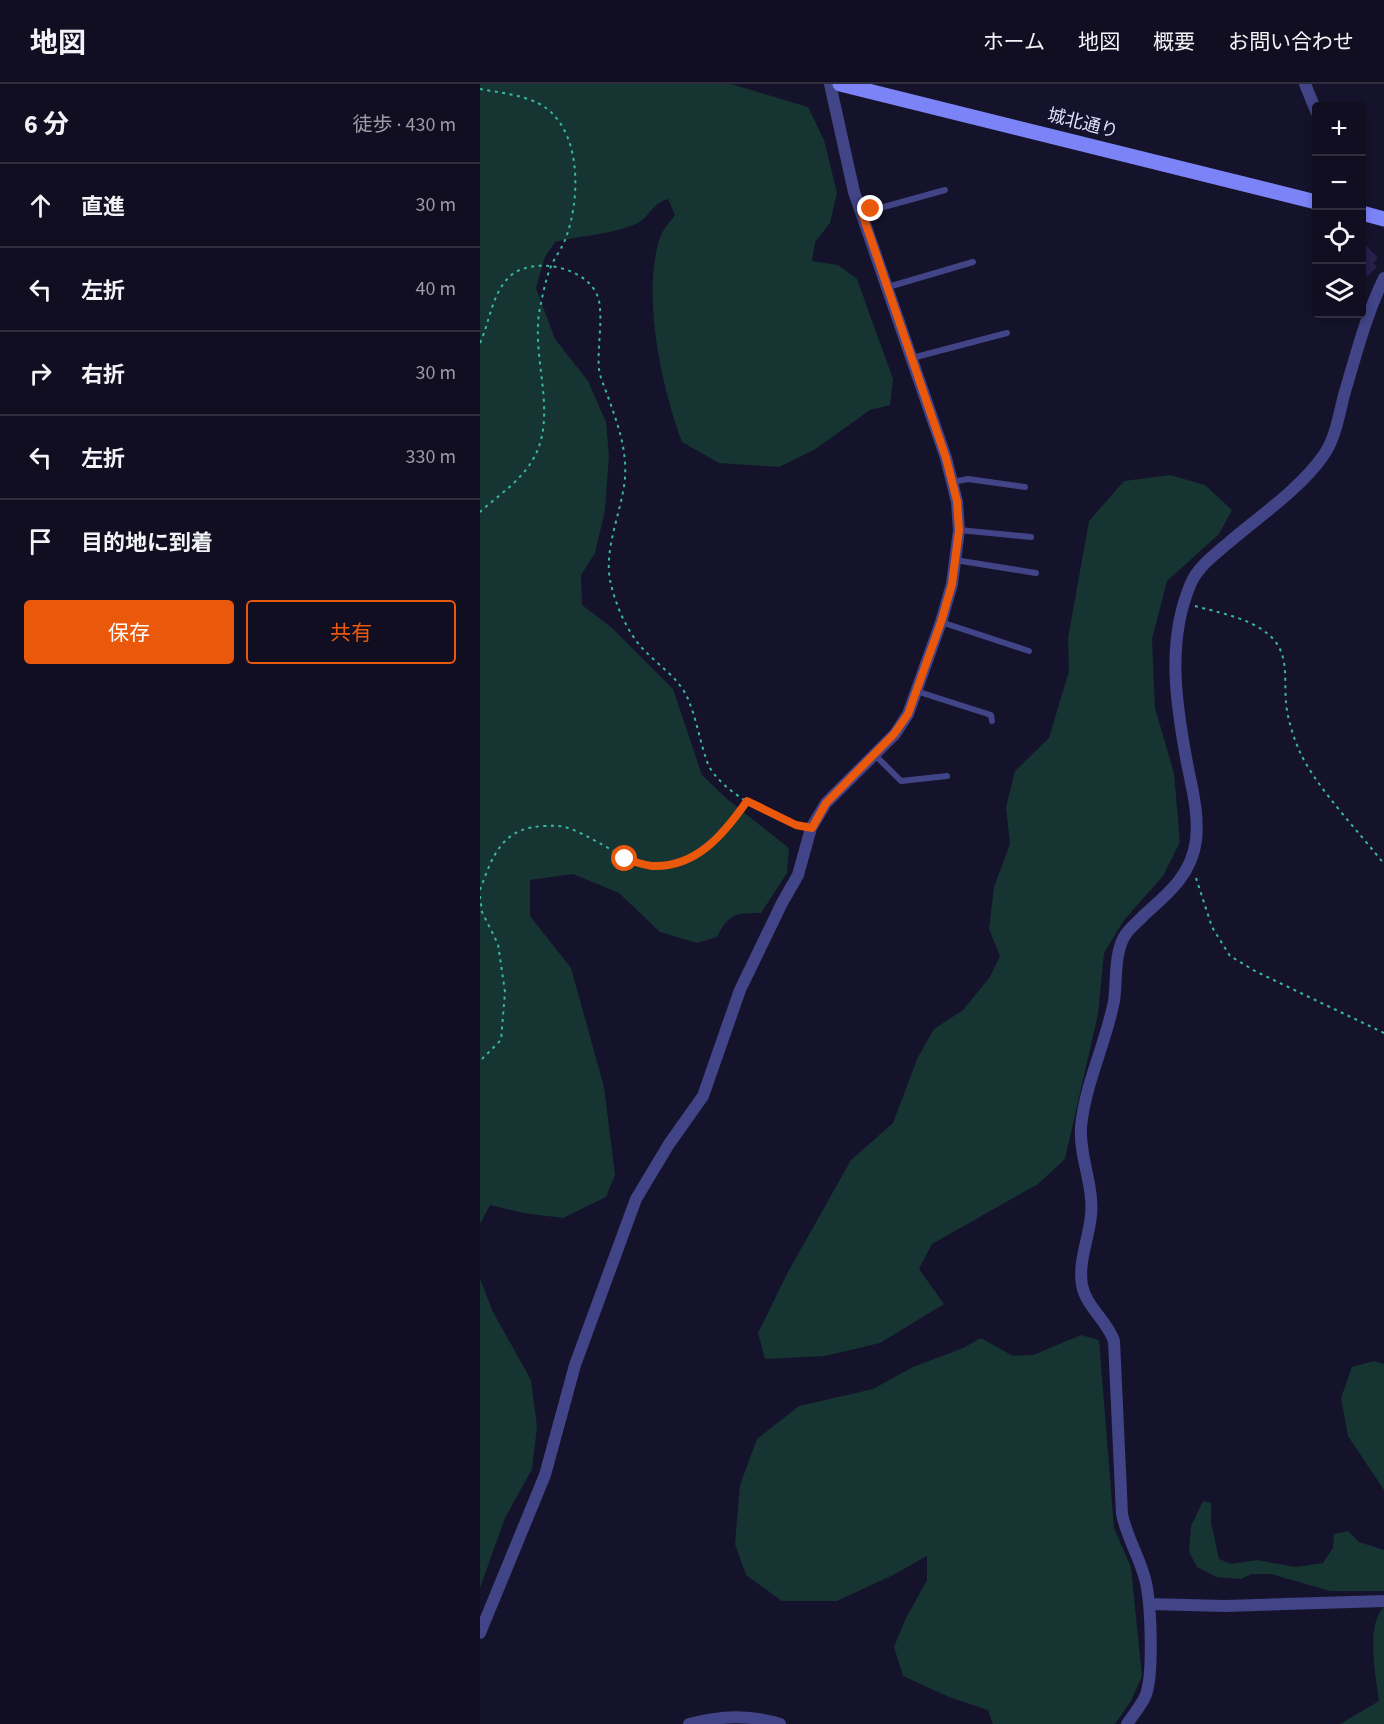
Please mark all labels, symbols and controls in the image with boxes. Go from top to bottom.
text: 地図 [30,23,86,63]
text: ホーム [983,27,1045,57]
text: 地図 [1078,27,1120,57]
text: 概要 [1153,27,1195,57]
text: お問い合わせ [1228,27,1354,57]
map controls [1312,102,1366,318]
button: + [1312,102,1366,156]
street label: 城北通り [1045,103,1121,144]
text: 6 分 [24,106,69,143]
text: 徒歩 · 430 m [353,111,456,139]
button: − [1312,156,1366,210]
icon: ahead [24,189,57,222]
text: 直進 [81,191,125,223]
text: 30 m [416,191,456,219]
route end [857,195,883,221]
button: locate [1312,210,1366,264]
button: layers [1312,264,1366,318]
icon: left [24,273,57,306]
text: 左折 [81,275,125,307]
text: 40 m [416,275,456,303]
icon: right [24,357,57,390]
text: 右折 [81,359,125,391]
text: 30 m [416,359,456,387]
icon: left [24,441,57,474]
text: 左折 [81,443,125,475]
text: 330 m [406,443,456,471]
icon: arrive [24,525,57,558]
text: 目的地に到着 [81,527,213,559]
button: 保存 [24,600,234,664]
button: 共有 [246,600,456,664]
route start [611,845,637,871]

